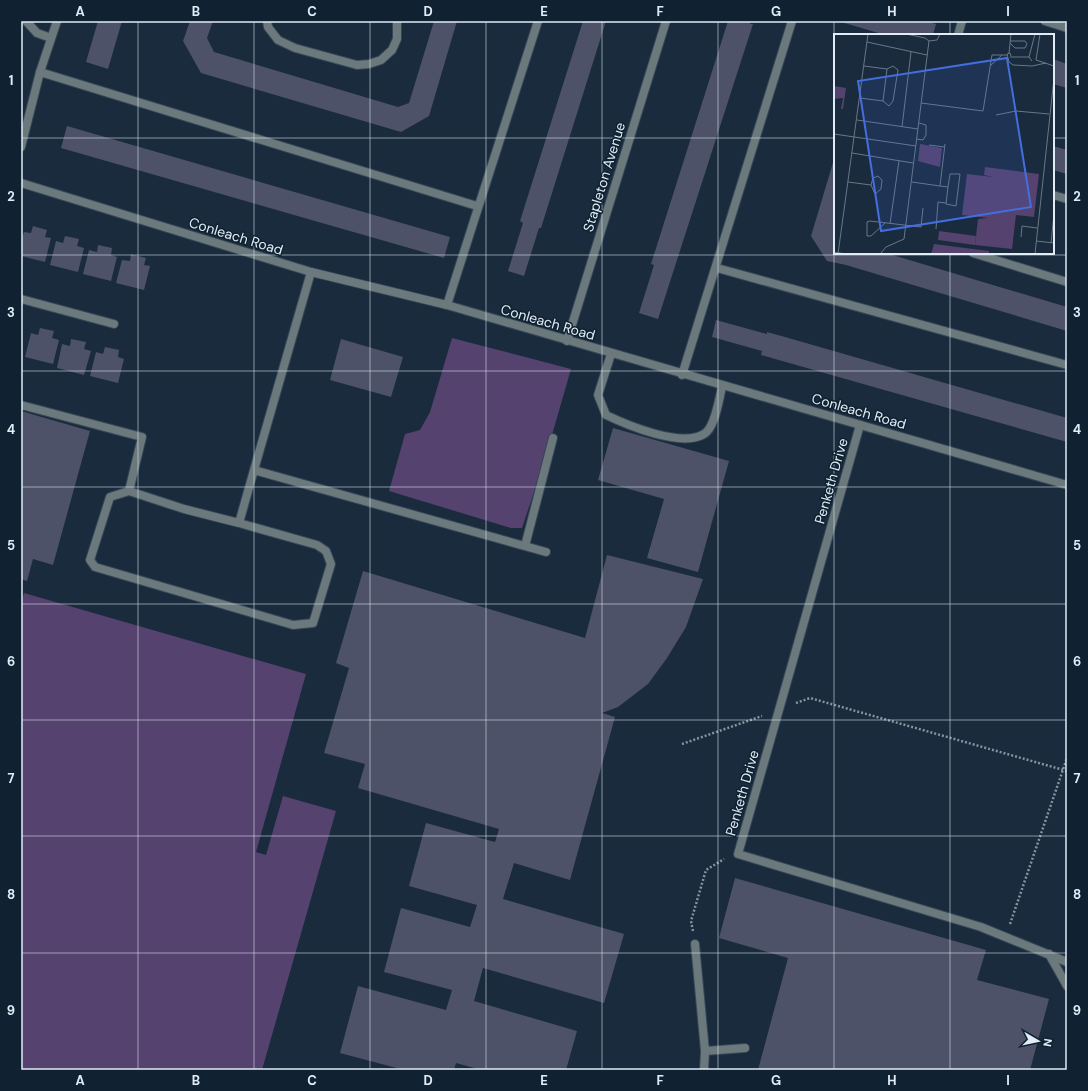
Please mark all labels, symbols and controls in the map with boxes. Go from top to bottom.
text: A [75,3,85,20]
text: B [192,3,200,20]
text: C [307,3,317,20]
text: D [423,3,433,20]
text: E [540,3,548,20]
text: F [656,3,664,20]
text: G [771,3,781,20]
text: H [887,3,897,20]
text: I [1006,3,1010,20]
inset map [834,34,1054,254]
text: 1 [9,72,13,89]
text: 1 [1075,72,1079,89]
street label: Stapleton Avenue [579,120,629,234]
text: 2 [7,188,15,205]
text: 2 [1073,188,1081,205]
street label: Conleach Road [187,213,285,259]
street label: Conleach Road [499,300,597,344]
text: 3 [7,304,15,321]
text: 3 [1073,304,1081,321]
street label: Conleach Road [810,389,908,433]
text: 4 [7,421,15,438]
text: 4 [1073,421,1081,438]
street label: Penketh Drive [810,436,852,526]
text: 5 [7,537,15,554]
text: 5 [1073,537,1081,554]
text: 6 [7,653,15,670]
text: 6 [1073,653,1081,670]
street label: Penketh Drive [721,748,763,838]
text: 7 [8,770,15,787]
text: 7 [1074,770,1081,787]
text: 8 [7,886,15,903]
text: 8 [1073,886,1081,903]
text: 9 [7,1002,15,1019]
text: 9 [1073,1002,1081,1019]
north arrow [1018,1021,1058,1061]
text: N [1040,1038,1055,1048]
text: A [75,1072,85,1089]
text: B [192,1072,200,1089]
text: C [307,1072,317,1089]
text: D [423,1072,433,1089]
text: E [540,1072,548,1089]
text: F [656,1072,664,1089]
text: G [771,1072,781,1089]
text: H [887,1072,897,1089]
text: I [1006,1072,1010,1089]

